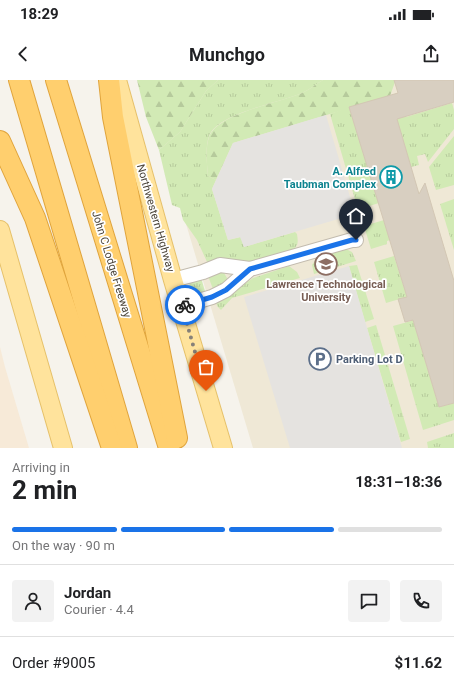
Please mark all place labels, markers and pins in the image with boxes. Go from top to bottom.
building icon: A. Alfred Taubman Complex [378,164,404,190]
place label: A. Alfred Taubman Complex [284,165,376,191]
pin [339,199,373,240]
school or university icon: Lawrence Technological University [313,251,339,277]
place label: Lawrence Technological University [266,278,386,304]
parking icon: Parking Lot D [307,346,333,372]
pin [189,350,223,391]
place label: Parking Lot D [336,353,403,366]

